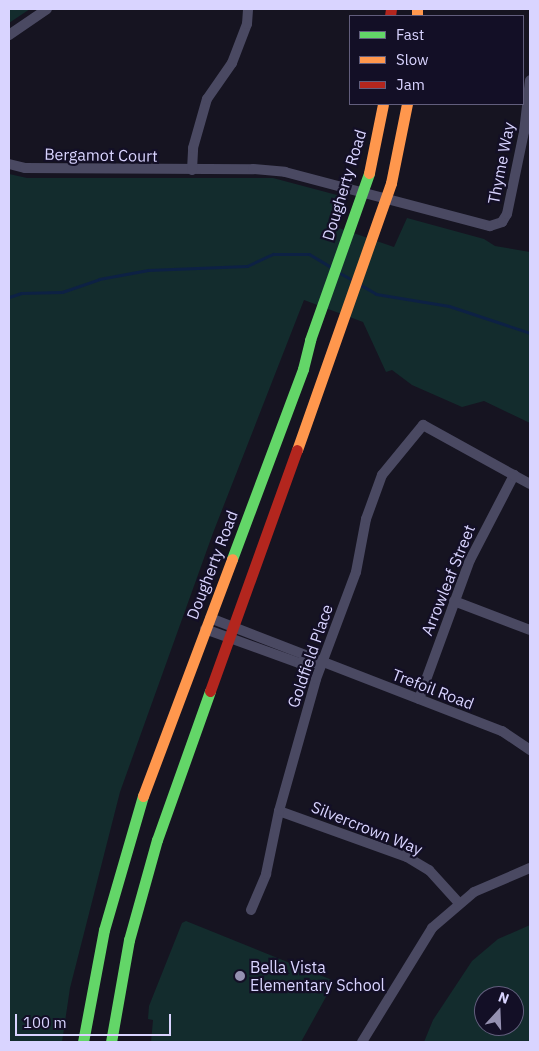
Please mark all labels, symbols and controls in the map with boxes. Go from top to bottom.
legend [349,15,524,105]
text: Fast [396,25,424,44]
text: Slow [396,50,429,69]
text: Jam [396,75,425,94]
street label: Thyme Way [484,120,518,206]
street label: Dougherty Road [318,127,370,243]
street label: Bergamot Court [44,144,158,166]
street label: Dougherty Road [182,508,242,622]
street label: Arrowleaf Street [417,522,479,638]
street label: Goldfield Place [283,602,337,710]
street label: Trefoil Road [389,665,477,713]
street label: Silvercrown Way [309,797,425,859]
place label: Bella Vista Elementary School [250,957,385,995]
marker: Bella Vista Elementary School [234,970,246,982]
north arrow [474,986,524,1036]
text: N [496,988,512,1008]
scale bar [18,1004,174,1036]
text: 100 m [23,1013,67,1032]

